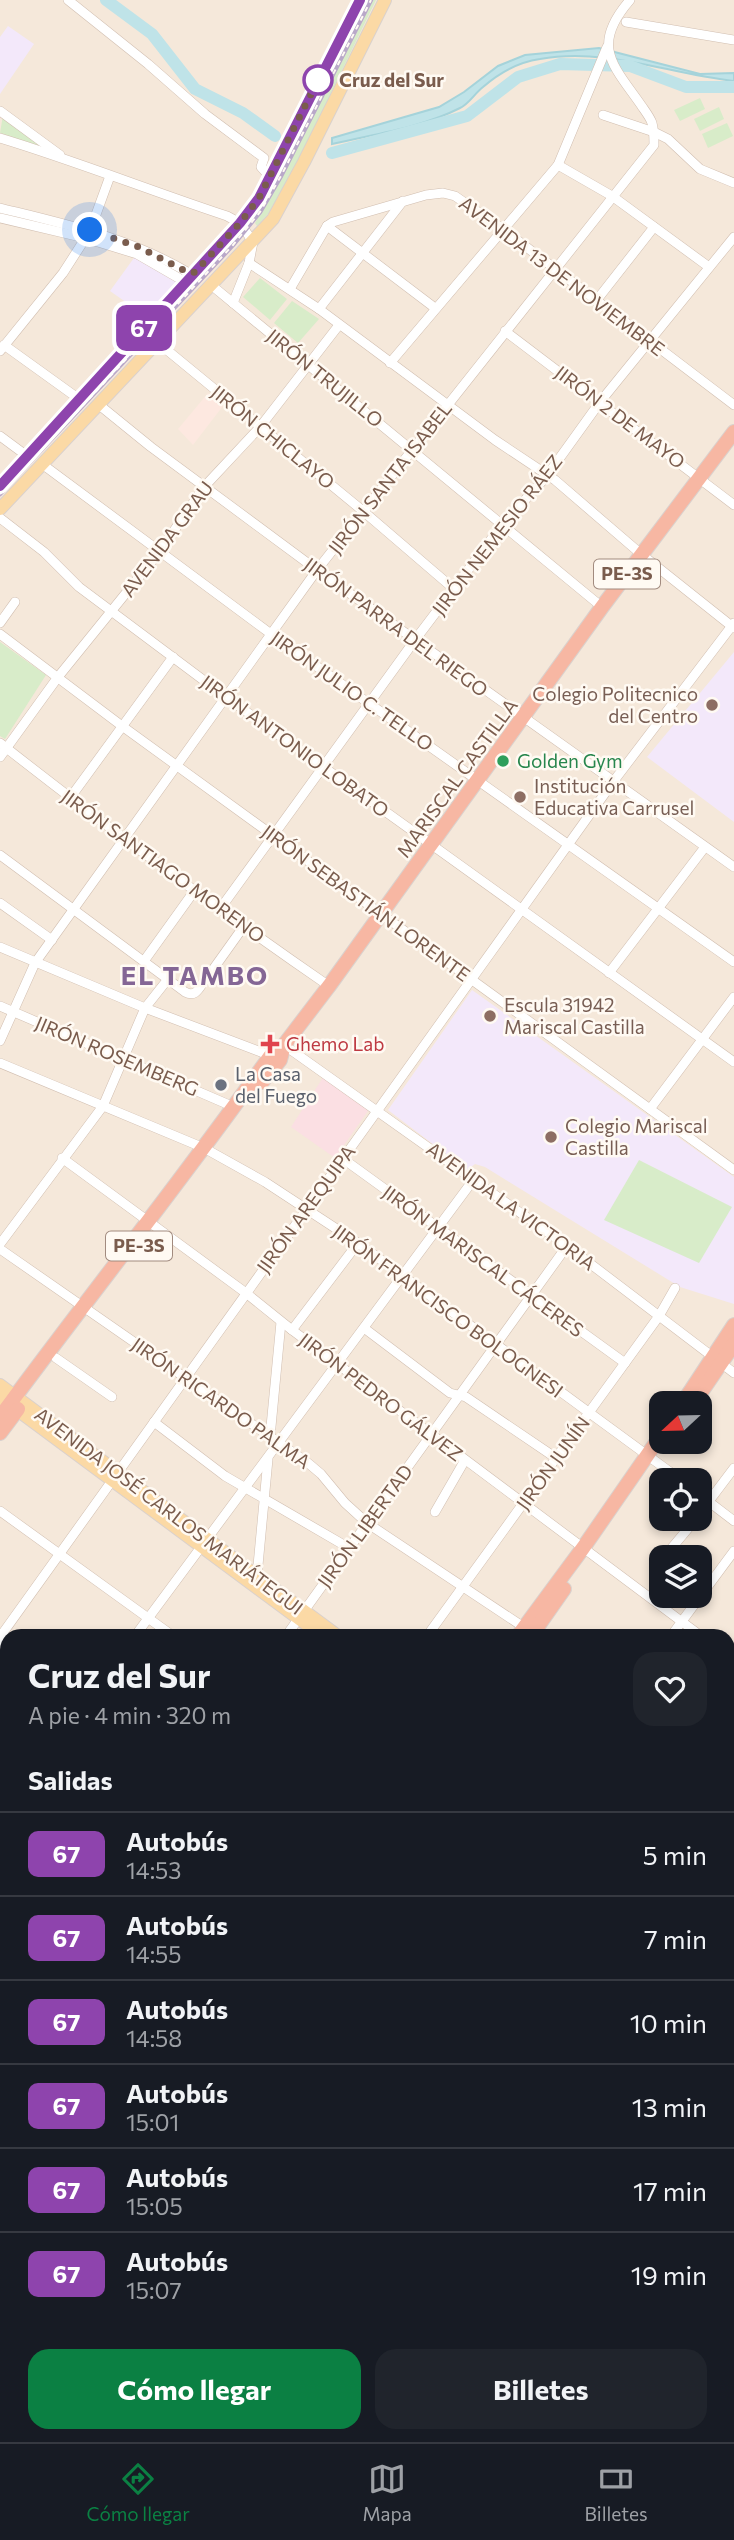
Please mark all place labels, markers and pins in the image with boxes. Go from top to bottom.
marker: Cruz del Sur [303,65,333,95]
place label: Cruz del Sur [339,68,444,91]
place label: Colegio Politecnico del Centro [532,682,698,727]
marker: Colegio Politecnico del Centro [704,697,720,713]
place label: Golden Gym [517,749,623,772]
marker: Golden Gym [495,753,511,769]
place label: Institución Educativa Carrusel [534,774,694,819]
marker: Institución Educativa Carrusel [512,789,528,805]
place label: Escula 31942 Mariscal Castilla [504,993,645,1038]
marker: Escula 31942 Mariscal Castilla [482,1008,498,1024]
place label: Ghemo Lab [286,1032,384,1055]
marker: Ghemo Lab [260,1034,280,1054]
place label: La Casa del Fuego [235,1062,317,1107]
marker: La Casa del Fuego [213,1077,229,1093]
place label: Colegio Mariscal Castilla [565,1114,708,1159]
marker: Colegio Mariscal Castilla [543,1129,559,1145]

